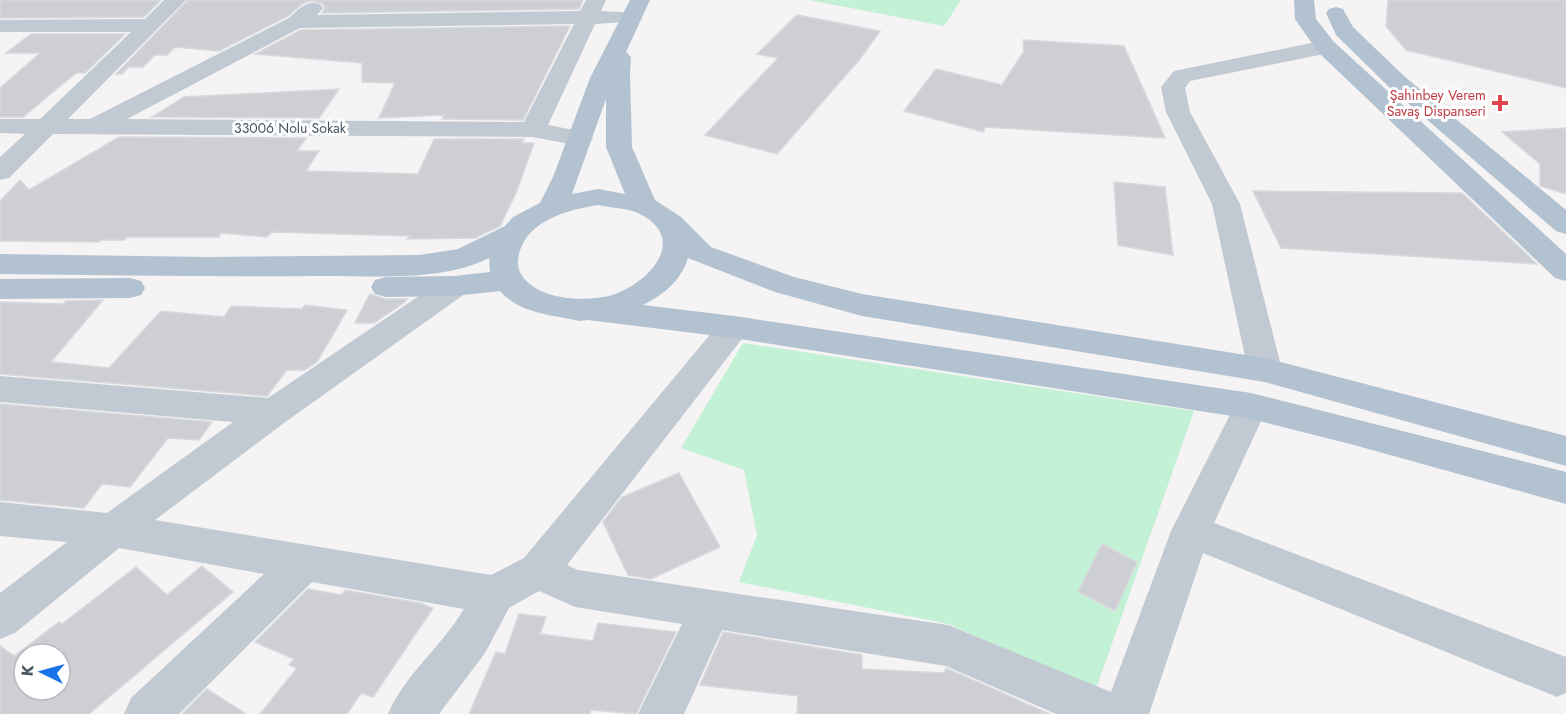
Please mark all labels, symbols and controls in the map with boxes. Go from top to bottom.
place label: Şahinbey Verem Savaş Dispanseri [1387,85,1486,121]
marker: Şahinbey Verem Savaş Dispanseri [1491,94,1509,112]
street label: 33006 Nolu Sokak [234,118,347,138]
north arrow [12,642,72,702]
text: K [16,663,40,677]

